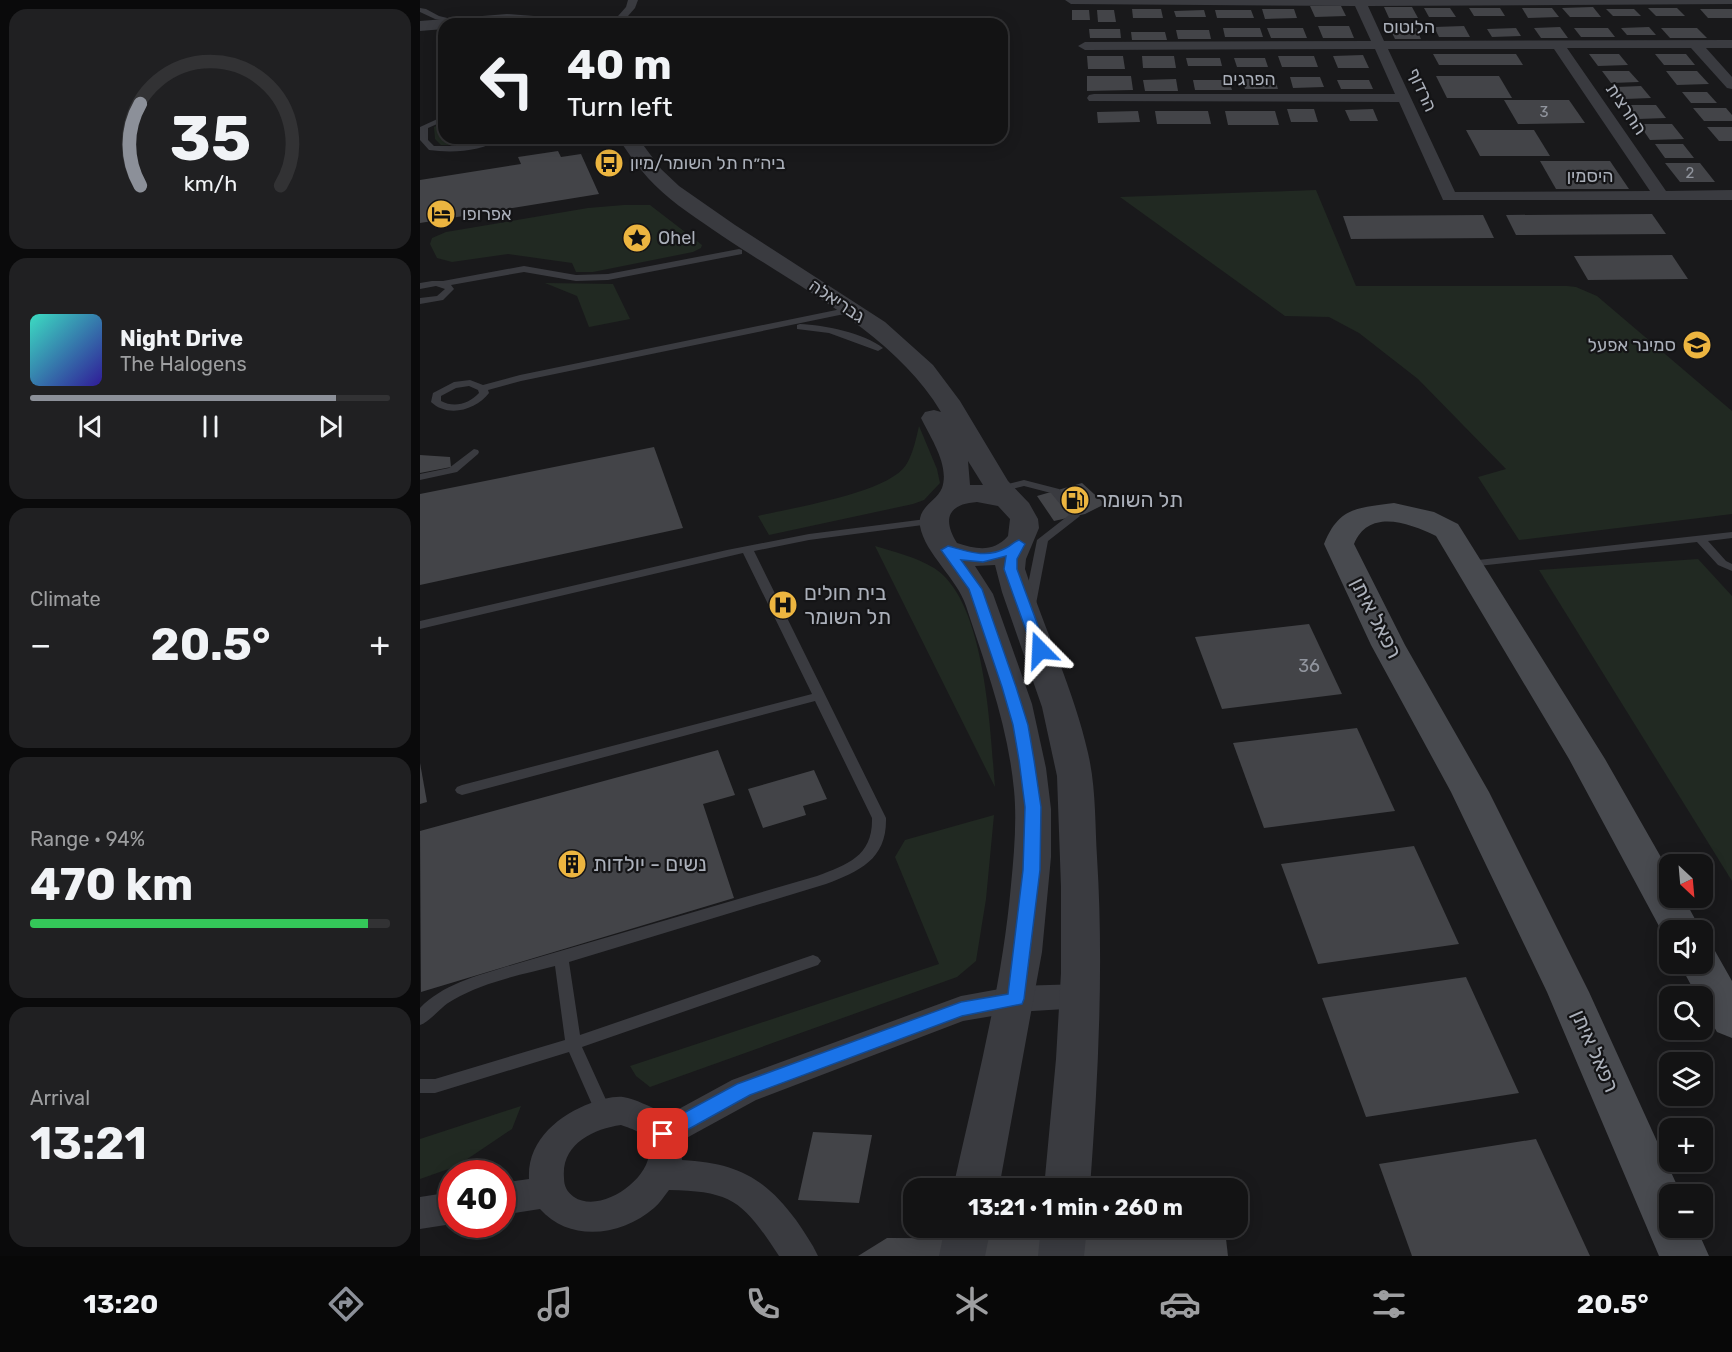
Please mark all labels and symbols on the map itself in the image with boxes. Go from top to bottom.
street label: הלוטוס [1383,16,1435,38]
street label: הרדוף [1402,65,1442,115]
street label: הפרגים [1222,68,1276,90]
street label: החרצית [1601,79,1651,139]
house number: 3 [1539,103,1549,121]
bus stop icon: ביה״ח תל השומר/מיון [593,147,625,179]
place label: ביה״ח תל השומר/מיון [630,152,785,174]
house number: 2 [1686,164,1695,182]
street label: היסמין [1567,165,1613,187]
hotel icon: אפרופו [425,198,457,230]
place label: אפרופו [462,203,512,225]
place icon: Ohel [621,222,653,254]
place label: Ohel [658,227,696,249]
street label: גבריאלה [805,274,869,328]
school or university icon: סמינר אפעל [1681,329,1713,361]
place label: סמינר אפעל [1587,334,1676,356]
fuel station icon: תל השומר [1059,484,1091,516]
place label: תל השומר [1096,487,1183,512]
street label: רפאל איתן [1345,573,1407,662]
place label: בית חולים תל השומר [804,580,891,629]
hospital icon: בית חולים תל השומר [767,589,799,621]
position arrow [1008,618,1072,682]
house number: 36 [1298,655,1320,677]
building icon: נשים - יולדות [556,848,588,880]
place label: נשים - יולדות [593,851,707,876]
north arrow [1659,854,1713,908]
street label: רפאל איתן [1566,1006,1625,1096]
pin [637,1108,688,1159]
speed limit sign: 40 [438,1160,516,1238]

